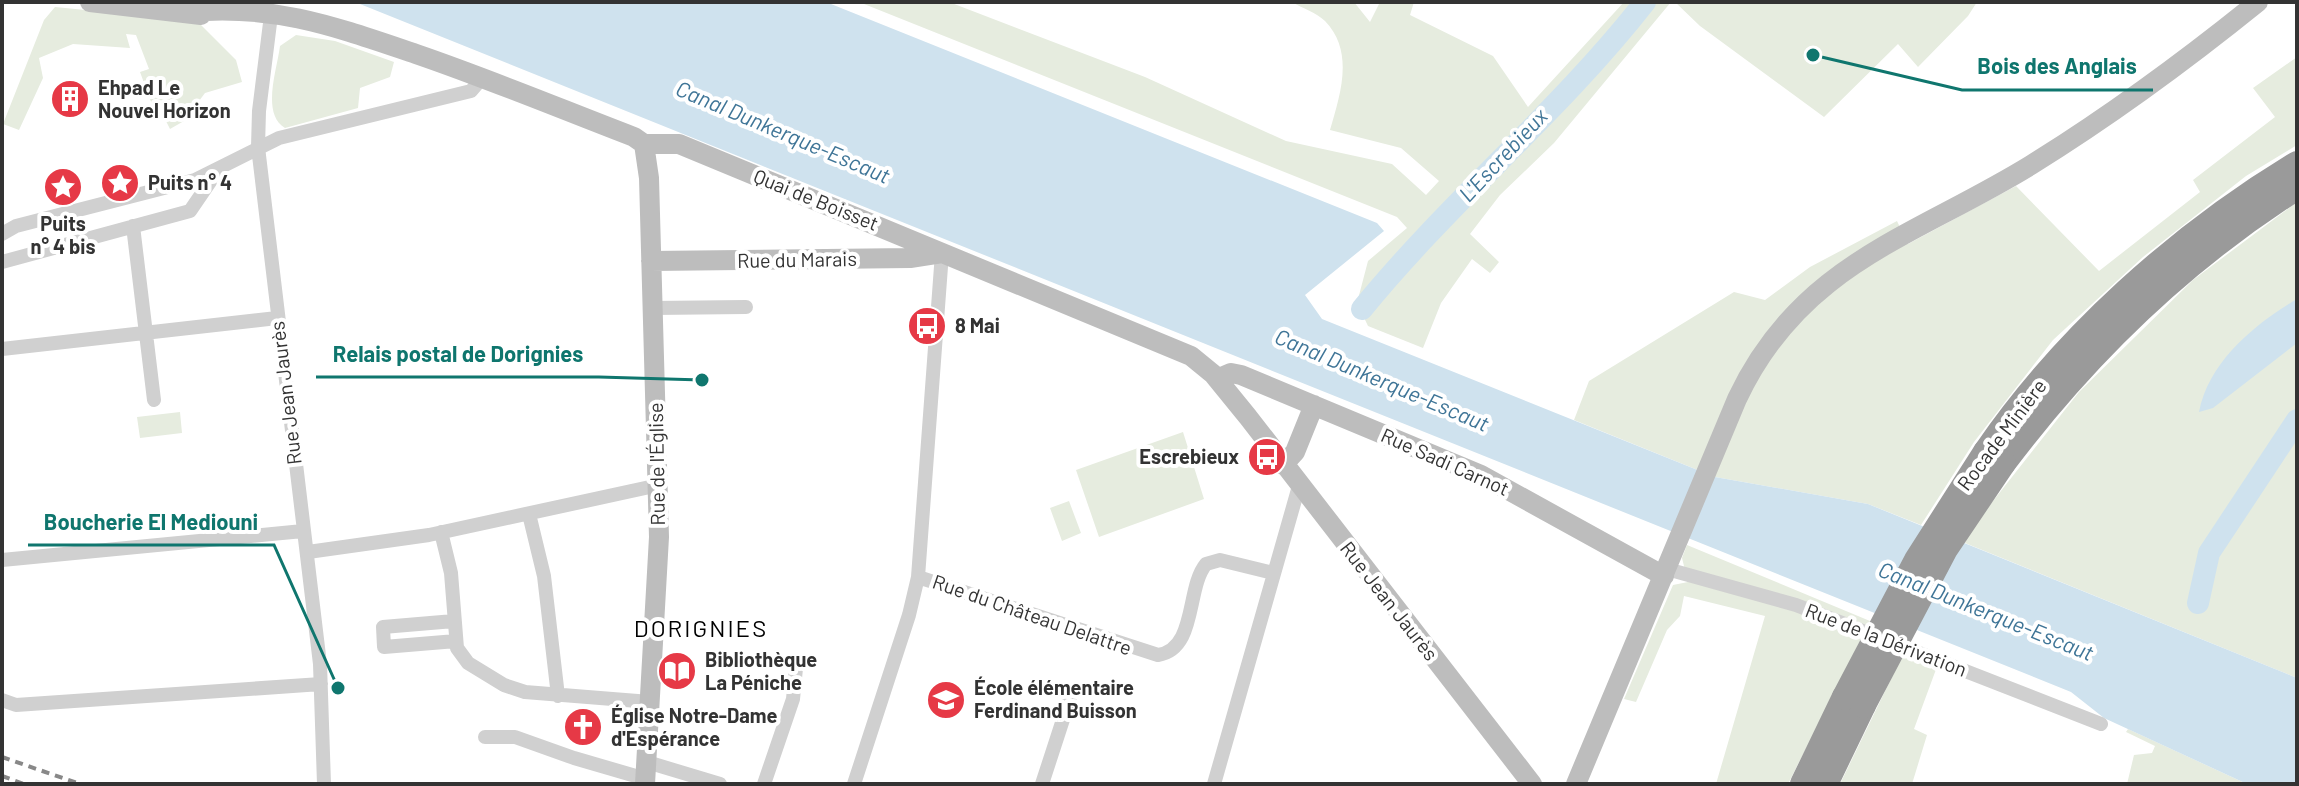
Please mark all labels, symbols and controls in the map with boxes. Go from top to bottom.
callout: Bois des Anglais [1962,44,2153,90]
text: Bois des Anglais [1977,52,2137,78]
water label: Canal Dunkerque-Escaut [673,74,894,188]
place label: Ehpad Le Nouvel Horizon [98,75,231,122]
building icon: Ehpad Le Nouvel Horizon [49,78,91,120]
water label: L'Escrebieux [1453,102,1552,206]
place icon: Puits n° 4 [99,162,141,204]
street label: Quai de Boisset [750,163,882,235]
place icon: Puits n° 4 bis [42,166,84,208]
place label: Puits n° 4 [148,170,232,194]
place label: Puits n° 4 bis [30,211,96,258]
street label: Rue du Marais [737,246,857,272]
bus stop icon: 8 Mai [906,305,948,347]
place label: 8 Mai [955,313,1000,337]
street label: Rue Jean Jaurès [264,320,306,466]
water label: Canal Dunkerque-Escaut [1272,322,1493,436]
callout: Relais postal de Dorignies [316,331,599,377]
text: Relais postal de Dorignies [333,340,583,366]
street label: Rocade Minière [1952,374,2051,495]
street label: Rue de l'Église [643,402,669,526]
street label: Rue Sadi Carnot [1378,422,1513,500]
bus stop icon: Escrebieux [1246,436,1288,478]
place label: Escrebieux [1139,444,1239,468]
callout: Boucherie El Mediouni [28,499,274,545]
text: Boucherie El Mediouni [44,508,258,534]
street label: Rue Jean Jaurès [1336,536,1444,665]
water label: Canal Dunkerque-Escaut [1875,555,2098,665]
street label: Rue du Château Delattre [930,569,1135,659]
street label: Rue de la Dérivation [1802,597,1970,681]
district label: DORIGNIES [634,613,768,642]
place label: Bibliothèque La Péniche [705,647,817,694]
library icon: Bibliothèque La Péniche [656,650,698,692]
place label: École élémentaire Ferdinand Buisson [974,675,1137,722]
school or university icon: École élémentaire Ferdinand Buisson [925,679,967,721]
place label: Église Notre-Dame d'Espérance [611,703,777,750]
church icon: Église Notre-Dame d'Espérance [562,706,604,748]

